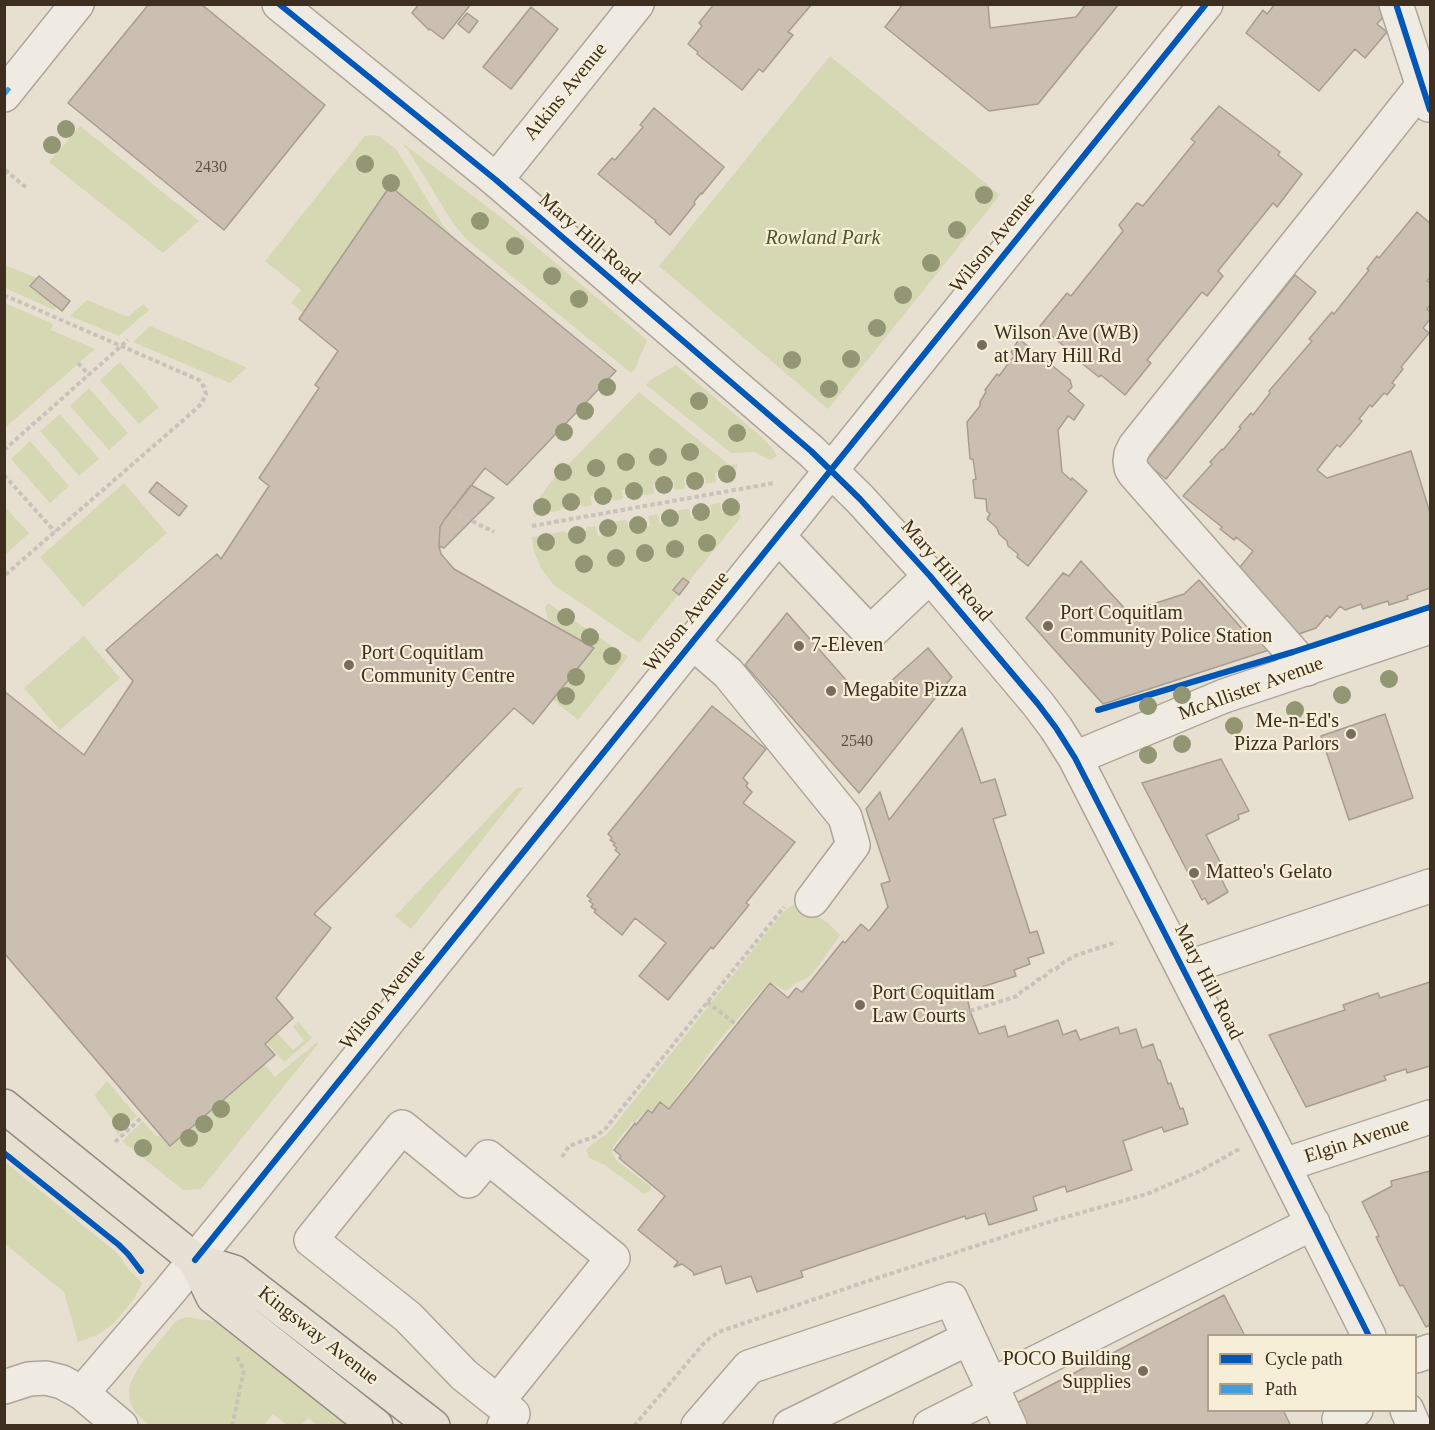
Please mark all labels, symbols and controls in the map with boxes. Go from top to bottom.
street label: Atkins Avenue [519,38,613,146]
house number: 2430 [195,158,227,178]
street label: Mary Hill Road [533,188,645,290]
street label: Wilson Avenue [945,188,1041,298]
park label: Rowland Park [766,227,880,251]
place label: Wilson Ave (WB) at Mary Hill Rd [994,322,1138,369]
marker: Wilson Ave (WB) at Mary Hill Rd [975,338,989,352]
street label: Mary Hill Road [895,515,997,627]
street label: Wilson Avenue [639,567,735,677]
place label: Port Coquitlam Community Police Station [1060,602,1272,649]
marker: Port Coquitlam Community Police Station [1041,619,1055,633]
place label: 7-Eleven [811,634,883,658]
marker: 7-Eleven [792,639,806,653]
place label: Port Coquitlam Community Centre [361,642,515,689]
street label: McAllister Avenue [1175,652,1327,726]
marker: Port Coquitlam Community Centre [342,658,356,672]
place label: Megabite Pizza [843,679,967,703]
marker: Megabite Pizza [824,684,838,698]
place label: Me-n-Ed's Pizza Parlors [1234,710,1339,757]
marker: Me-n-Ed's Pizza Parlors [1344,727,1358,741]
house number: 2540 [841,732,873,752]
place label: Matteo's Gelato [1206,861,1332,885]
marker: Matteo's Gelato [1187,866,1201,880]
street label: Mary Hill Road [1169,920,1247,1044]
street label: Wilson Avenue [335,945,431,1055]
place label: Port Coquitlam Law Courts [872,982,995,1029]
marker: Port Coquitlam Law Courts [853,998,867,1012]
street label: Elgin Avenue [1301,1113,1413,1169]
street label: Kingsway Avenue [253,1281,383,1391]
legend [1207,1334,1417,1412]
place label: POCO Building Supplies [1003,1348,1131,1395]
text: Cycle path [1265,1349,1342,1369]
marker: POCO Building Supplies [1136,1364,1150,1378]
text: Path [1265,1379,1297,1399]

